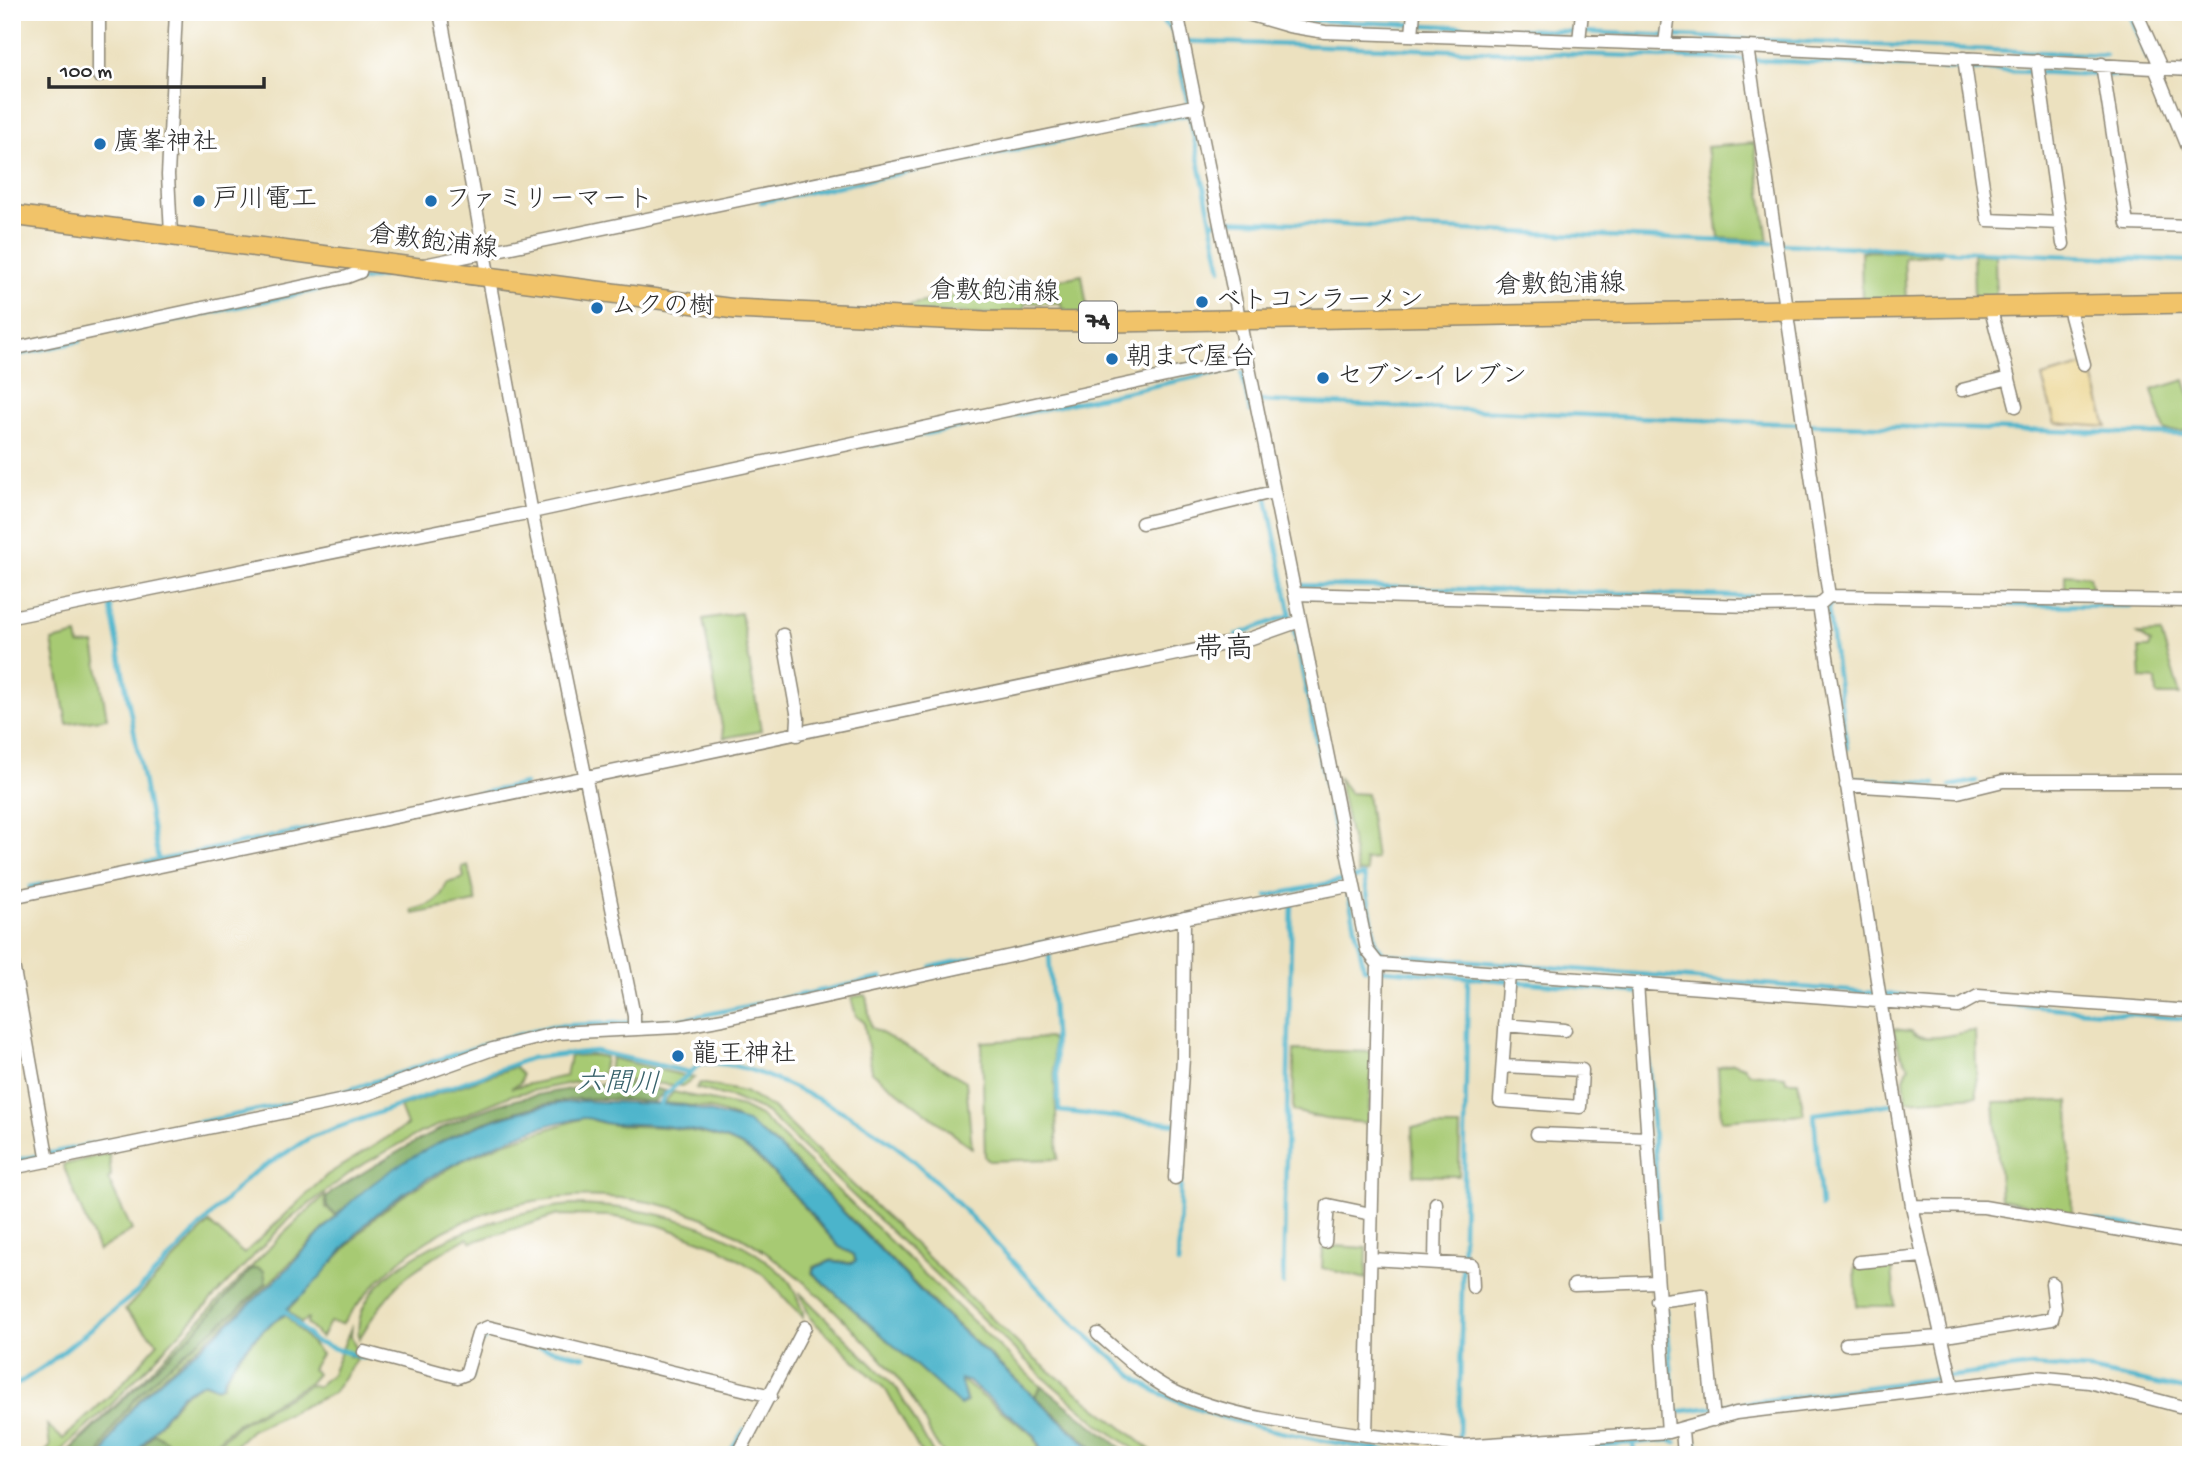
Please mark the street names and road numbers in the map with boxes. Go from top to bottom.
street label: 倉敷飽浦線 [367,219,500,267]
street label: 倉敷飽浦線 [1495,268,1625,304]
street label: 倉敷飽浦線 [929,275,1059,311]
road number: 74 [1079,302,1117,342]

